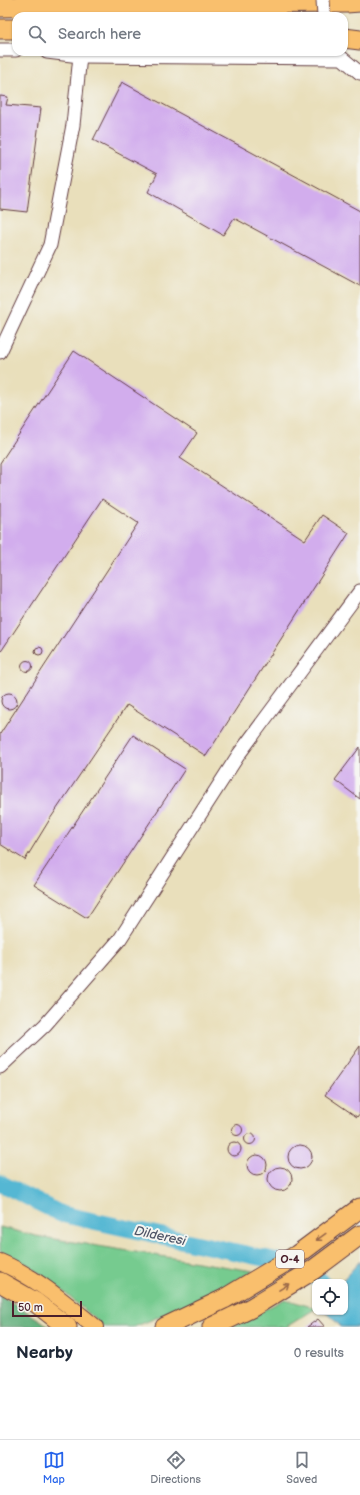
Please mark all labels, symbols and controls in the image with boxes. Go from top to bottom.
search box [12,12,348,56]
icon: search [26,23,48,45]
text: Search here [58,25,141,44]
water label: Dilderesi [133,1223,188,1249]
one-way arrow [316,1233,327,1241]
road number: O-4 [276,1250,304,1268]
map controls [312,1279,348,1315]
button: locate [312,1279,348,1315]
one-way arrow [278,1283,290,1291]
scale bar [12,1299,82,1318]
text: 50 m [18,1301,43,1314]
text: Nearby [16,1343,73,1363]
text: 0 results [294,1345,344,1361]
tab: Map [43,1449,65,1486]
tab: Directions [150,1449,201,1486]
tab: Saved [286,1449,317,1486]

